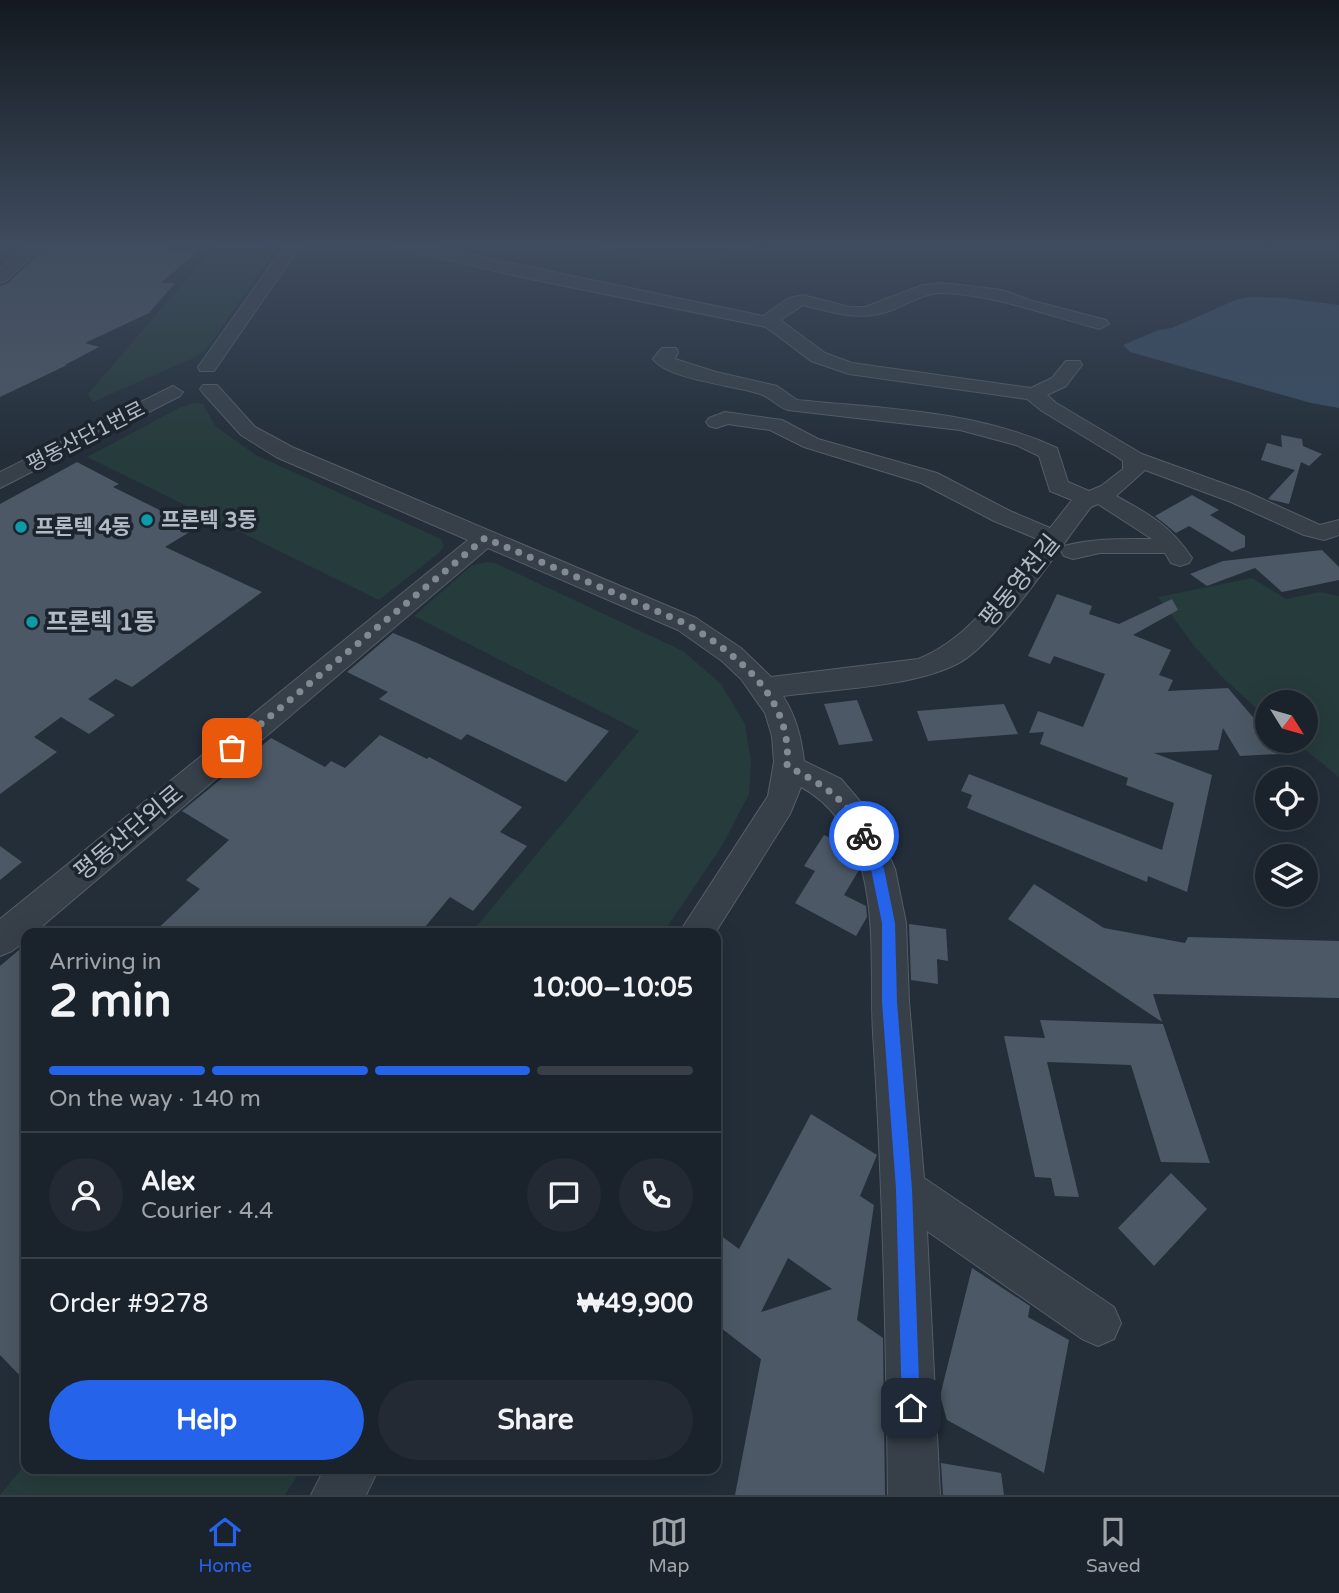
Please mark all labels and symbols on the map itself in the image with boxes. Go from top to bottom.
street label: 평동산단1번로 [23,397,149,477]
place label: 프론텍 3동 [161,508,257,533]
marker: 프론텍 3동 [139,512,155,528]
place label: 프론텍 4동 [35,515,131,540]
marker: 프론텍 4동 [13,519,29,535]
street label: 평동영천길 [974,529,1066,633]
place label: 프론텍 1동 [46,608,156,637]
marker: 프론텍 1동 [24,614,40,630]
north arrow [1255,690,1318,752]
pin [202,718,262,778]
street label: 평동산단외로 [69,779,189,887]
courier [829,801,899,871]
pin [881,1378,941,1438]

